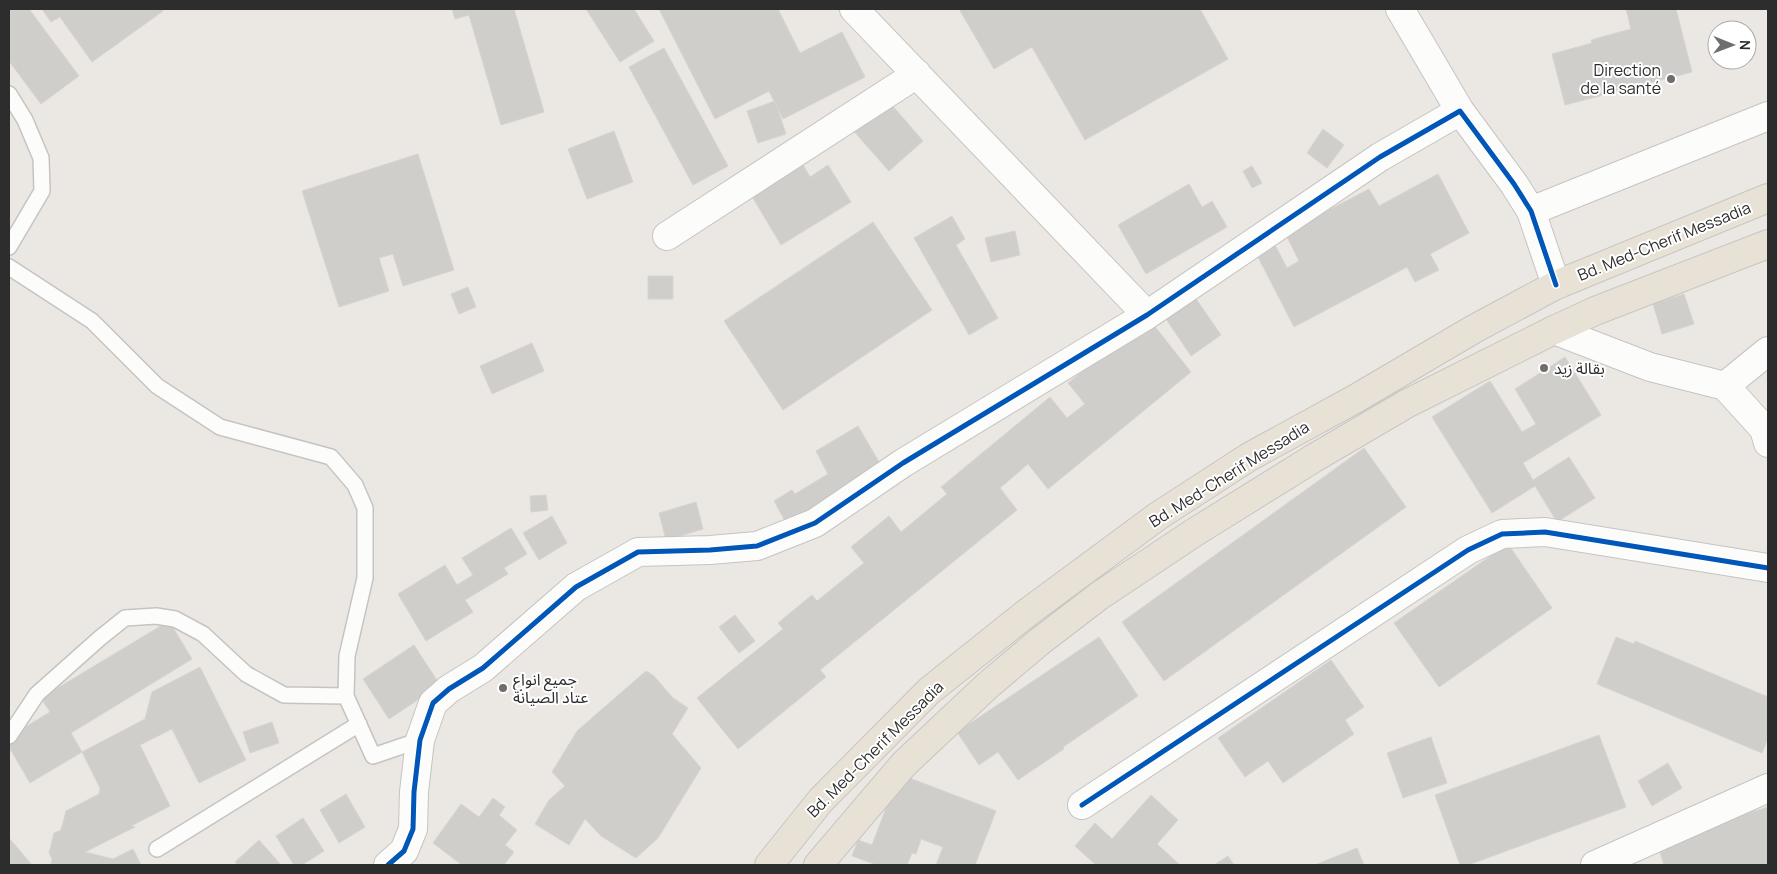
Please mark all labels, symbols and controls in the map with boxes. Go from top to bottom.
north arrow [1707,20,1757,70]
text: N [1736,40,1755,50]
place label: Direction de la santé [1581,59,1661,99]
marker: Direction de la santé [1665,73,1677,85]
street label: Bd. Med-Cherif Messadia [1574,196,1754,286]
place label: بقالة زيد [1554,357,1605,379]
marker: بقالة زيد [1538,362,1550,374]
street label: Bd. Med-Cherif Messadia [1145,416,1313,532]
place label: جميع انواع عتاد الصيانة [513,668,588,708]
street label: Bd. Med-Cherif Messadia [802,676,948,822]
marker: جميع انواع عتاد الصيانة [497,682,509,694]

